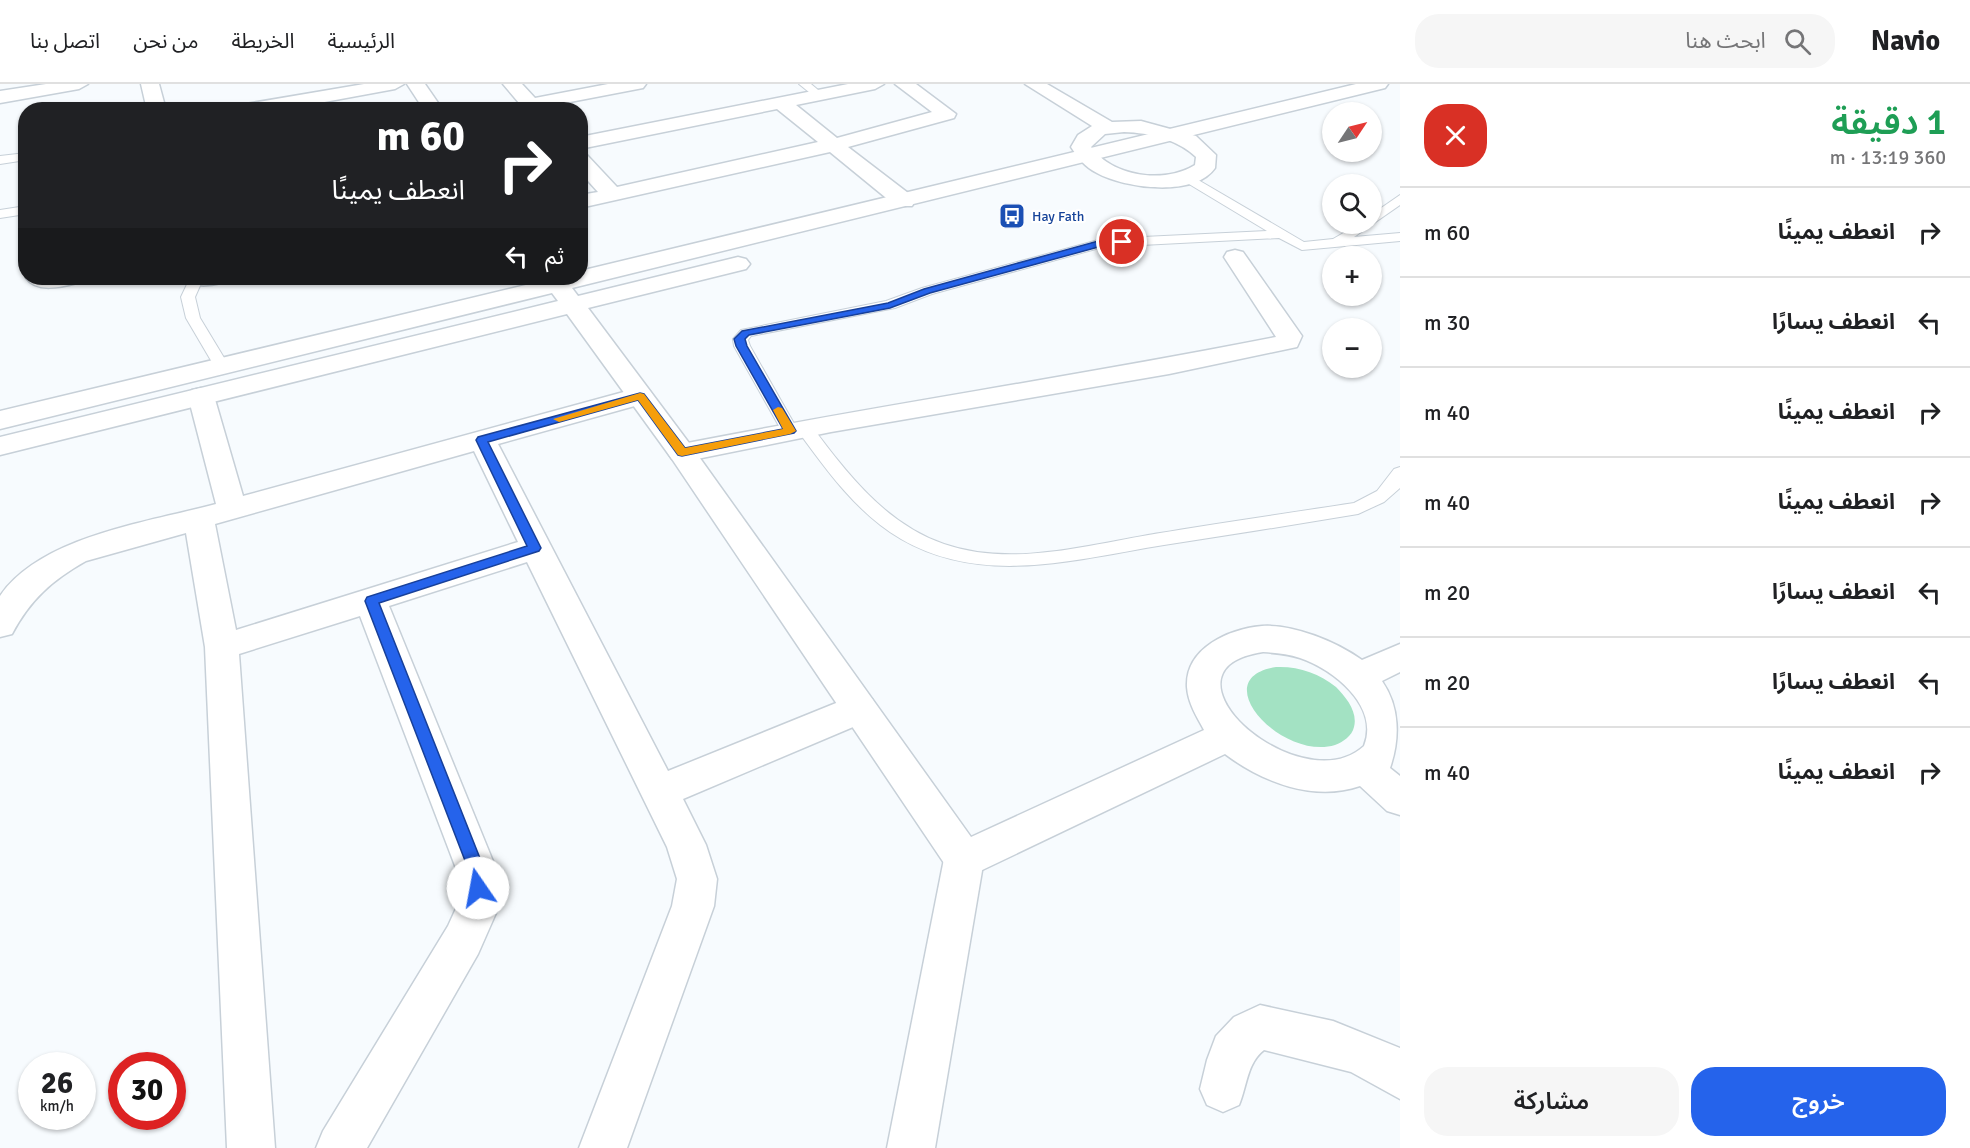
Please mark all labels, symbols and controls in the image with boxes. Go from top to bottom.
search box [1415,14,1835,68]
text: Navio [1871,24,1940,58]
icon: search [1781,25,1814,58]
text: ابحث هنا [1685,27,1766,54]
text: اتصل بنا [30,28,100,54]
text: من نحن [133,28,198,54]
text: الخريطة [231,28,294,54]
text: الرئيسية [327,28,395,54]
text: 1 دقيقة [1831,100,1946,145]
north arrow [1322,102,1382,162]
map controls [1322,102,1382,378]
button: close [1424,104,1487,167]
text: 60 m [376,111,465,162]
icon: right [486,126,564,204]
text: 360 m · 13:19 [1830,145,1946,170]
text: انعطف يمينًا [332,174,465,207]
button: search [1322,174,1382,234]
bus stop icon: Hay Fath [997,201,1027,231]
place label: Hay Fath [1032,208,1084,225]
pin [1096,216,1147,267]
icon: right [1913,216,1946,249]
text: انعطف يمينًا [1778,218,1895,245]
text: 60 m [1424,219,1470,246]
icon: arrive [1105,225,1138,258]
icon: left [500,240,533,273]
text: ثم [545,243,564,270]
button: + [1322,246,1382,306]
icon: left [1913,306,1946,339]
text: انعطف يسارًا [1772,308,1895,335]
text: 30 m [1424,309,1470,336]
button: − [1322,318,1382,378]
icon: right [1913,396,1946,429]
text: انعطف يمينًا [1778,398,1895,425]
text: 40 m [1424,399,1470,426]
icon: right [1913,486,1946,519]
text: انعطف يمينًا [1778,488,1895,515]
text: 40 m [1424,489,1470,516]
icon: left [1913,576,1946,609]
text: انعطف يسارًا [1772,578,1895,605]
text: 20 m [1424,579,1470,606]
icon: left [1913,666,1946,699]
text: انعطف يسارًا [1772,668,1895,695]
text: 20 m [1424,669,1470,696]
icon: right [1913,756,1946,789]
text: انعطف يمينًا [1778,758,1895,785]
text: 40 m [1424,759,1470,786]
position arrow [446,856,510,920]
speed limit sign: 30 [108,1052,186,1130]
text: 26 [41,1065,73,1102]
button: مشاركة [1424,1067,1679,1136]
button: خروج [1691,1067,1946,1136]
text: km/h [40,1097,74,1115]

